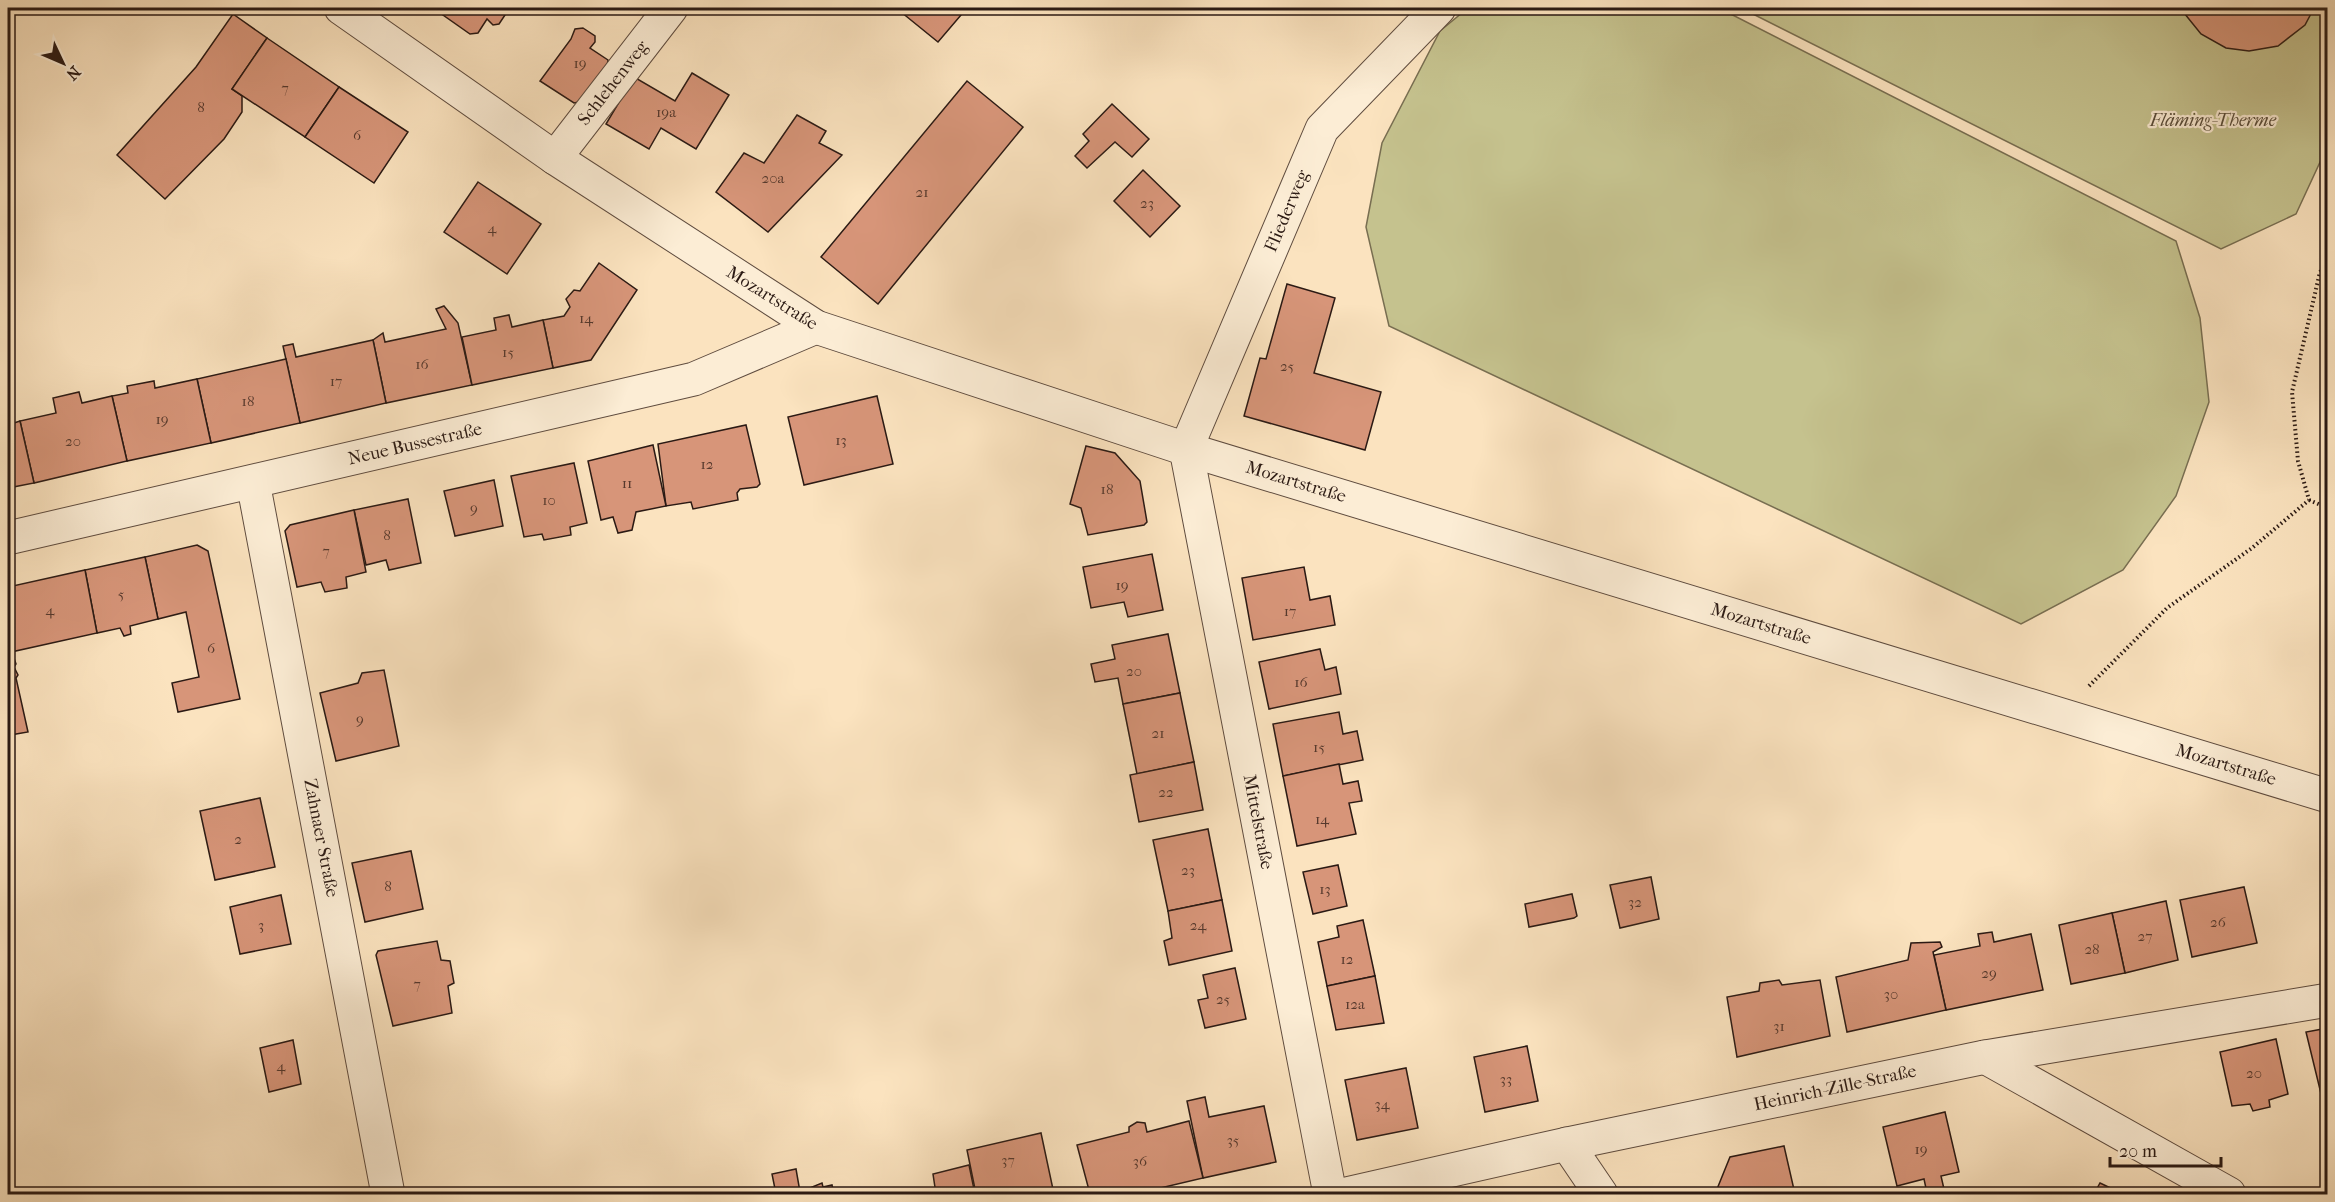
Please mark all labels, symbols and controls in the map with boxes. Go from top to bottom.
north arrow [33,33,93,93]
street label: Schlehenweg [573,36,653,129]
house number: 19 [573,54,587,72]
text: N [62,62,84,85]
house number: 7 [281,79,289,97]
house number: 8 [197,98,205,116]
house number: 19a [656,103,677,121]
park label: Fläming-Therme [2149,110,2277,131]
house number: 6 [353,126,362,144]
street label: Fliederweg [1260,167,1314,255]
house number: 20a [762,169,786,187]
house number: 21 [915,183,929,201]
house number: 23 [1140,194,1154,212]
house number: 4 [488,219,498,237]
street label: Mozartstraße [723,262,822,334]
house number: 14 [579,309,594,327]
house number: 15 [502,343,514,361]
house number: 16 [415,355,430,373]
house number: 25 [1280,357,1294,375]
house number: 17 [330,372,342,390]
house number: 18 [242,392,254,410]
house number: 19 [155,410,169,428]
street label: Neue Bussestraße [346,418,484,470]
house number: 13 [835,431,847,449]
house number: 20 [65,432,81,450]
house number: 12 [700,455,714,473]
street label: Mozartstraße [1243,457,1349,507]
house number: 11 [622,474,632,492]
house number: 18 [1101,480,1113,498]
house number: 10 [542,491,556,509]
house number: 9 [470,499,478,517]
house number: 8 [383,526,391,544]
house number: 7 [322,542,330,560]
house number: 19 [1115,576,1129,594]
house number: 5 [118,585,124,603]
street label: Mozartstraße [1708,599,1814,649]
house number: 4 [46,601,56,619]
house number: 17 [1284,602,1296,620]
house number: 6 [207,639,216,657]
house number: 20 [1126,662,1142,680]
house number: 16 [1294,673,1309,691]
house number: 9 [356,710,364,728]
house number: 21 [1151,724,1165,742]
house number: 15 [1313,738,1325,756]
street label: Mozartstraße [2173,740,2279,790]
street label: Mittelstraße [1239,773,1277,871]
street label: Zahnaer Straße [299,777,343,899]
house number: 22 [1158,783,1174,801]
house number: 14 [1315,810,1330,828]
house number: 2 [234,830,242,848]
house number: 23 [1181,861,1195,879]
house number: 8 [384,877,392,895]
house number: 13 [1319,880,1331,898]
house number: 32 [1628,893,1642,911]
house number: 26 [2210,913,2227,931]
house number: 3 [258,916,264,934]
house number: 24 [1190,916,1207,934]
house number: 27 [2138,927,2152,945]
house number: 28 [2084,940,2100,958]
house number: 12 [1340,950,1354,968]
house number: 29 [1981,964,1997,982]
house number: 7 [413,975,421,993]
house number: 30 [1884,985,1898,1003]
house number: 25 [1216,990,1230,1008]
house number: 12a [1345,995,1366,1013]
house number: 31 [1773,1017,1785,1035]
house number: 4 [277,1057,287,1075]
street label: Heinrich-Zille-Straße [1752,1060,1918,1115]
house number: 20 [2246,1064,2262,1082]
house number: 33 [1500,1070,1512,1088]
house number: 34 [1374,1095,1391,1113]
scale bar [2110,1130,2221,1168]
house number: 35 [1227,1131,1239,1149]
house number: 19 [1914,1140,1928,1158]
text: 20 m [2119,1141,2157,1162]
house number: 37 [1001,1151,1015,1169]
house number: 36 [1133,1152,1148,1170]

